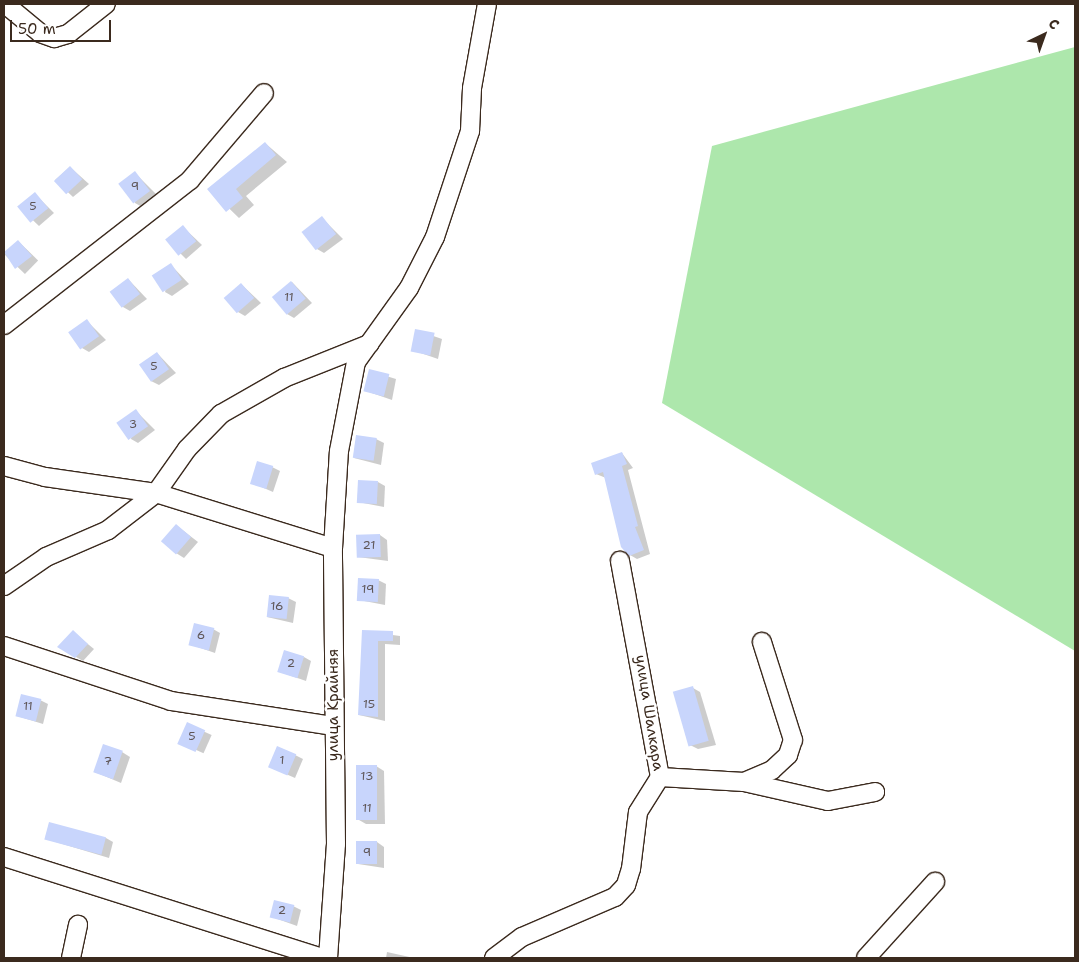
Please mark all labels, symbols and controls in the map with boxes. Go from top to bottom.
scale bar [12,10,114,42]
north arrow [1019,10,1069,60]
text: С [1045,14,1063,33]
text: 50 m [18,19,56,39]
house number: 9 [131,180,139,194]
house number: 5 [29,200,37,214]
house number: 11 [284,291,294,305]
house number: 5 [150,360,158,374]
house number: 3 [129,418,137,432]
house number: 21 [363,539,375,553]
house number: 19 [362,583,374,597]
house number: 16 [270,600,284,614]
house number: 6 [197,629,205,643]
street label: улица Крайняя [325,649,343,761]
street label: улица Шалкара [631,654,667,772]
house number: 2 [287,657,295,671]
house number: 15 [363,698,375,712]
house number: 11 [23,700,33,714]
house number: 5 [188,730,196,744]
house number: 1 [279,754,285,768]
house number: 7 [104,755,112,769]
house number: 13 [361,770,373,784]
house number: 11 [362,802,372,816]
house number: 9 [363,846,371,860]
house number: 2 [278,904,286,918]

